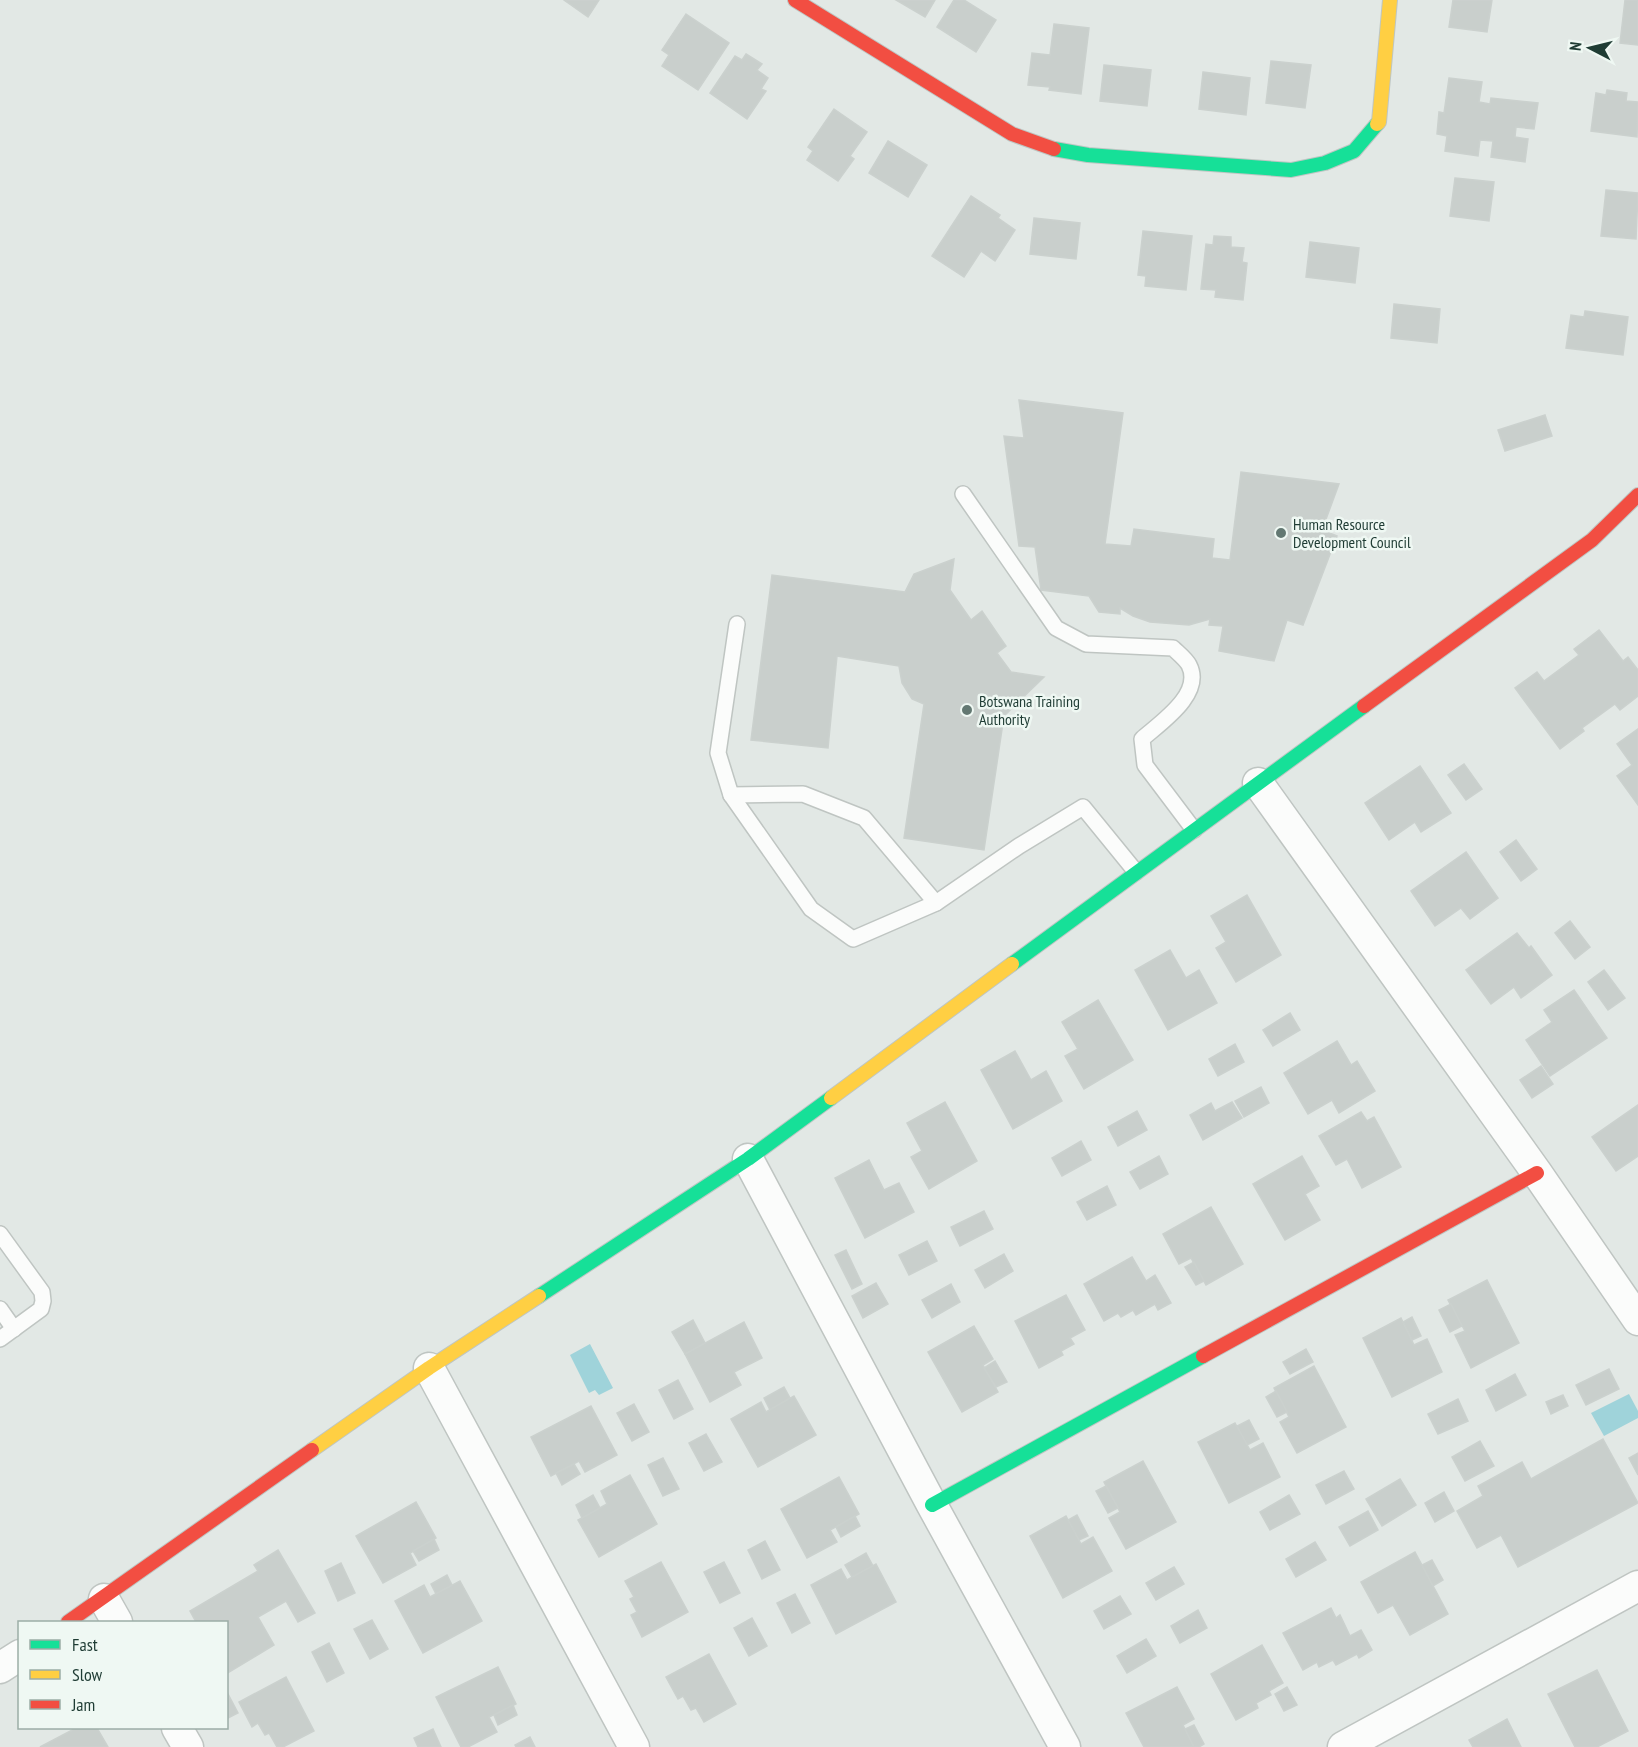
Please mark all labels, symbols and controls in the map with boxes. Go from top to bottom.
north arrow [1560,18,1620,78]
text: N [1565,41,1586,52]
place label: Human Resource Development Council [1293,514,1411,552]
marker: Human Resource Development Council [1274,526,1288,540]
place label: Botswana Training Authority [979,691,1080,729]
marker: Botswana Training Authority [960,703,974,717]
legend [18,1621,228,1729]
text: Fast [72,1633,98,1656]
text: Slow [72,1663,103,1686]
text: Jam [71,1693,95,1716]

